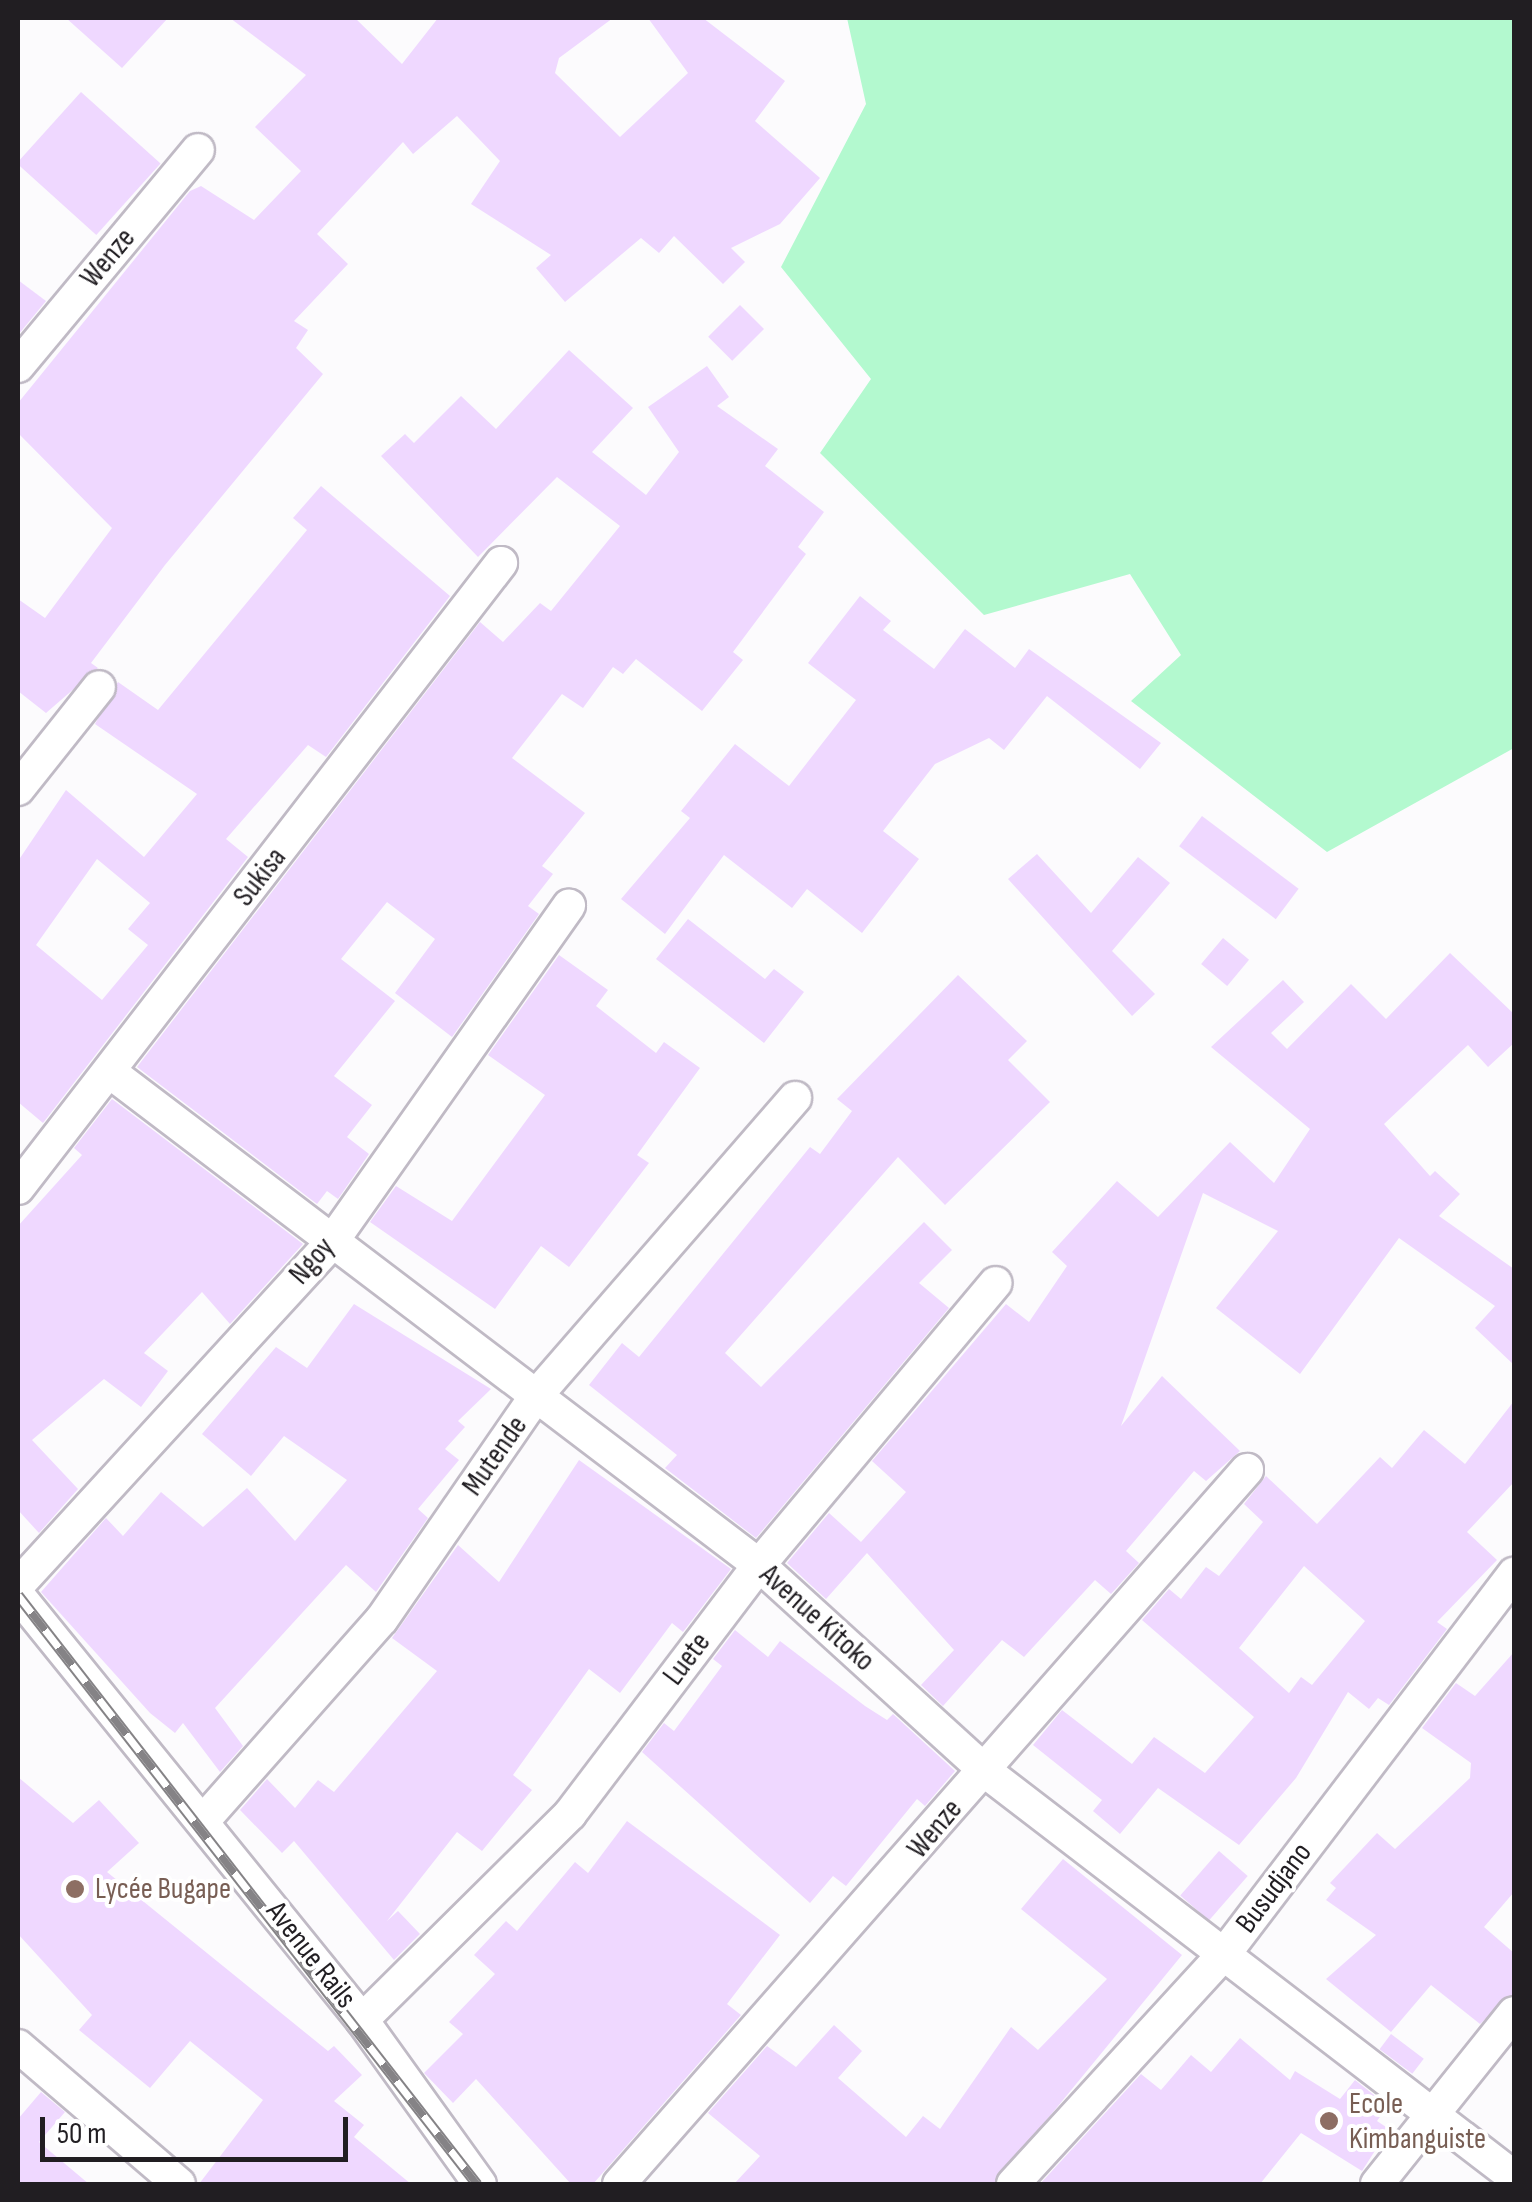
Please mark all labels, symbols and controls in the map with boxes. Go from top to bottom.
street label: Wenze [73,221,143,295]
street label: Sukisa [226,840,294,914]
street label: Ngoy [282,1230,342,1292]
street label: Mutende [455,1409,535,1503]
street label: Avenue Kitoko [752,1557,882,1679]
street label: Luete [656,1626,718,1692]
street label: Wenze [900,1792,970,1866]
street label: Busudjano [1228,1836,1320,1940]
place label: Lycée Bugape [95,1871,231,1907]
marker: Lycée Bugape [64,1878,86,1900]
street label: Avenue Rails [258,1895,364,2015]
place label: Ecole Kimbanguiste [1349,2086,1486,2156]
scale bar [45,2097,352,2159]
marker: Ecole Kimbanguiste [1318,2110,1340,2132]
text: 50 m [57,2116,106,2152]

